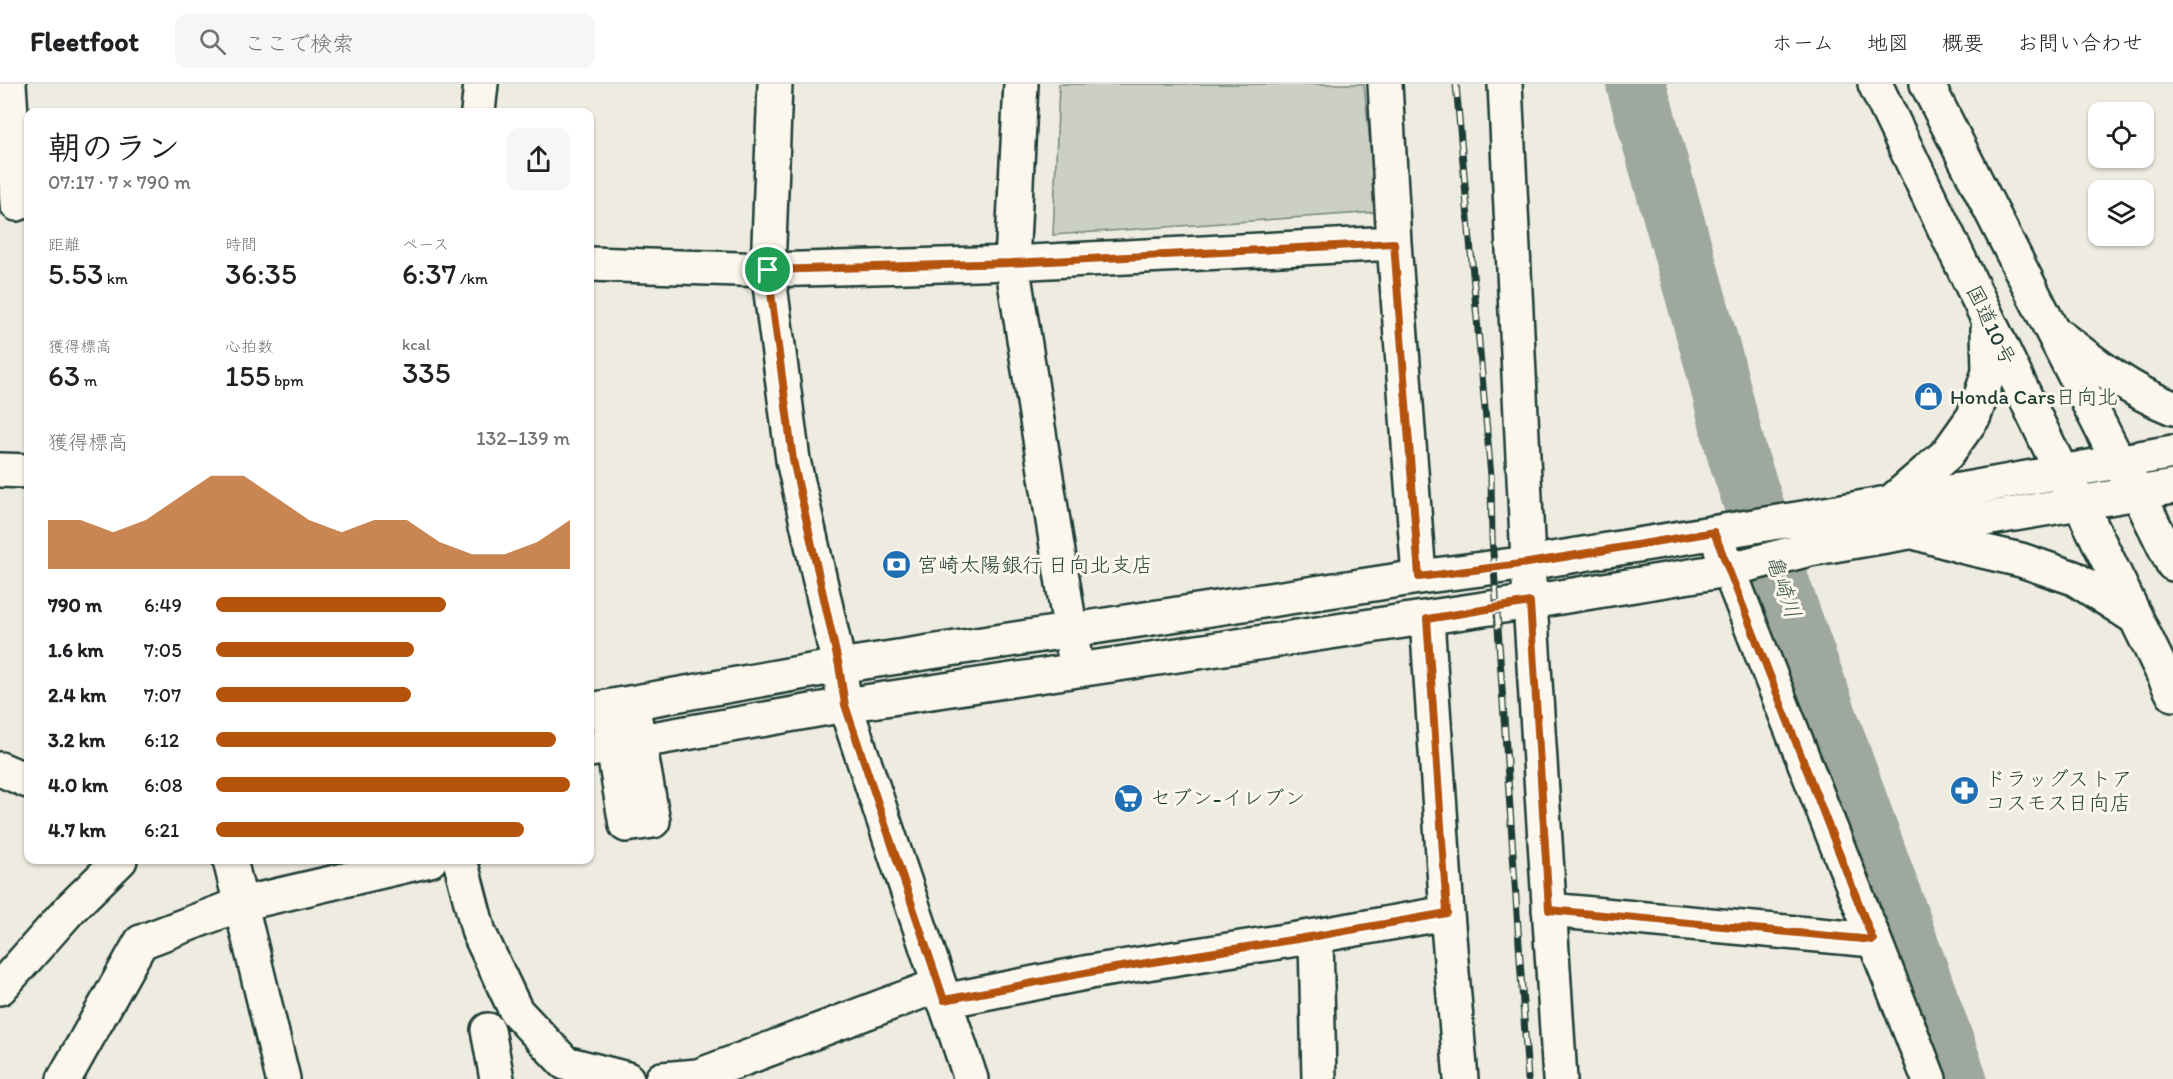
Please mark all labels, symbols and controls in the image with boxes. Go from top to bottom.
search box [175,14,595,68]
text: Fleetfoot [30,24,139,58]
icon: search [196,25,229,58]
text: ここで検索 [244,30,354,57]
text: ホーム [1772,30,1834,55]
text: 地図 [1867,30,1909,55]
text: 概要 [1942,30,1984,55]
text: お問い合わせ [2017,30,2143,55]
map controls [2088,102,2154,246]
button: locate [2088,102,2154,168]
text: 朝のラン [48,128,180,167]
button: share [507,128,570,191]
text: 07:17 · 7 × 790 m [48,170,191,194]
button: layers [2088,180,2154,246]
text: 距離 [48,235,80,254]
text: 時間 [225,235,257,254]
text: ペース [402,235,449,254]
pin [742,244,793,295]
icon: arrive [751,253,784,286]
text: 5.53 [48,255,103,292]
text: 36:35 [225,255,297,292]
text: 6:37 [402,255,456,292]
text: km [103,269,128,288]
text: /km [456,269,488,288]
street label: 国道10号 [1961,281,2021,369]
text: kcal [402,335,430,354]
text: 獲得標高 [48,337,112,356]
text: 心拍数 [225,337,273,356]
text: 335 [402,354,450,391]
text: 63 [48,357,80,394]
text: 155 [225,357,270,394]
text: m [80,371,97,390]
text: bpm [270,371,304,390]
shop icon: Honda Cars日向北 [1913,381,1945,413]
place label: Honda Cars日向北 [1950,384,2119,409]
text: 132–139 m [476,426,570,450]
text: 獲得標高 [48,430,128,454]
bank icon: 宮崎太陽銀行 日向北支店 [880,549,912,581]
water label: 亀崎川 [1760,551,1807,622]
place label: 宮崎太陽銀行 日向北支店 [917,552,1153,577]
text: 790 m [48,593,102,617]
text: 6:49 [144,593,182,617]
text: 1.6 km [48,638,104,662]
text: 7:05 [144,638,182,662]
text: 2.4 km [48,683,106,707]
text: 7:07 [144,683,181,707]
text: 3.2 km [48,728,105,752]
text: 6:12 [144,728,179,752]
place label: ドラッグストア コスモス日向店 [1985,766,2132,815]
text: 4.0 km [48,773,108,797]
text: 6:08 [144,773,183,797]
pharmacy icon: ドラッグストア コスモス日向店 [1948,775,1980,807]
supermarket icon: セブン-イレブン [1113,782,1145,814]
place label: セブン-イレブン [1150,785,1305,810]
text: 4.7 km [48,818,106,842]
text: 6:21 [144,818,179,842]

